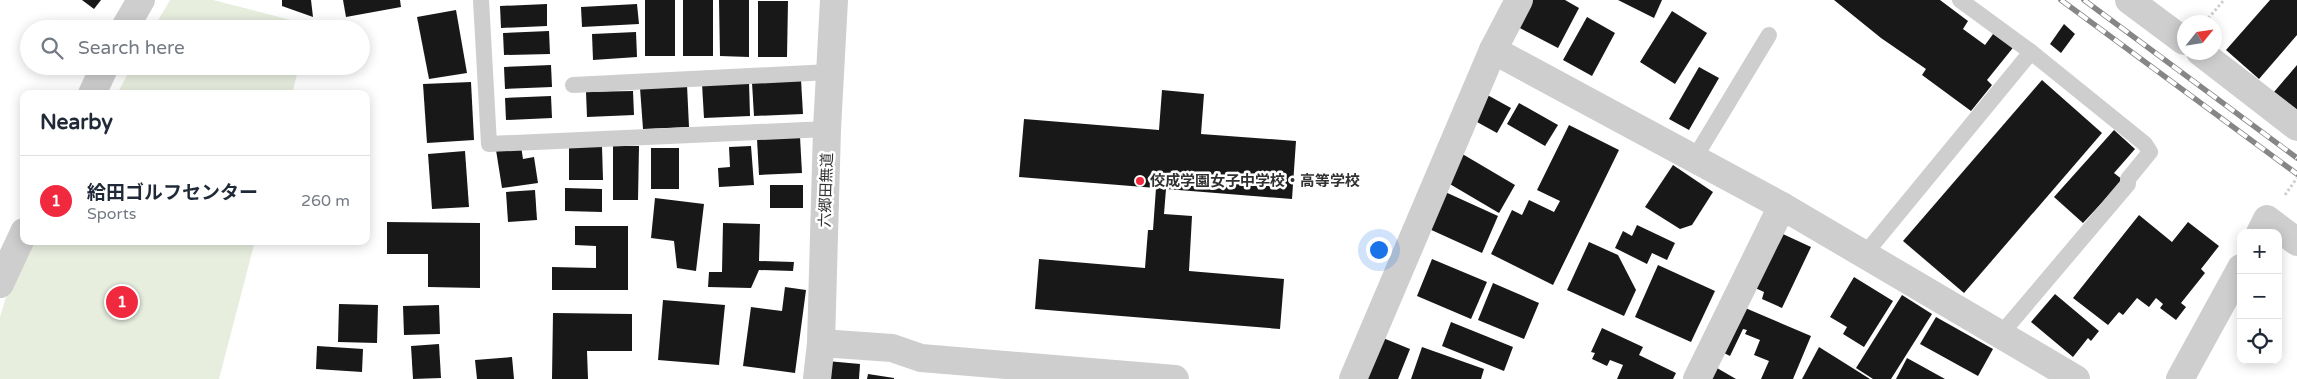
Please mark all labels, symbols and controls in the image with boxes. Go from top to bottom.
north arrow [2177,15,2222,60]
search box [20,20,370,75]
icon: search [38,34,66,62]
text: Search here [78,37,185,59]
text: Nearby [40,110,113,135]
street label: 六郷田無道 [816,152,836,228]
place label: 佼成学園女子中学校・高等学校 [1150,172,1360,190]
marker: 佼成学園女子中学校・高等学校 [1134,175,1146,187]
text: 給田ゴルフセンター [87,182,258,204]
text: 1 [51,191,61,211]
text: 260 m [301,191,350,211]
text: Sports [87,204,136,224]
map controls [2237,229,2282,364]
button: + [2237,229,2282,274]
your location [1366,237,1392,263]
button: − [2237,274,2282,319]
pin: 1 [106,283,138,321]
button: locate [2237,319,2282,364]

